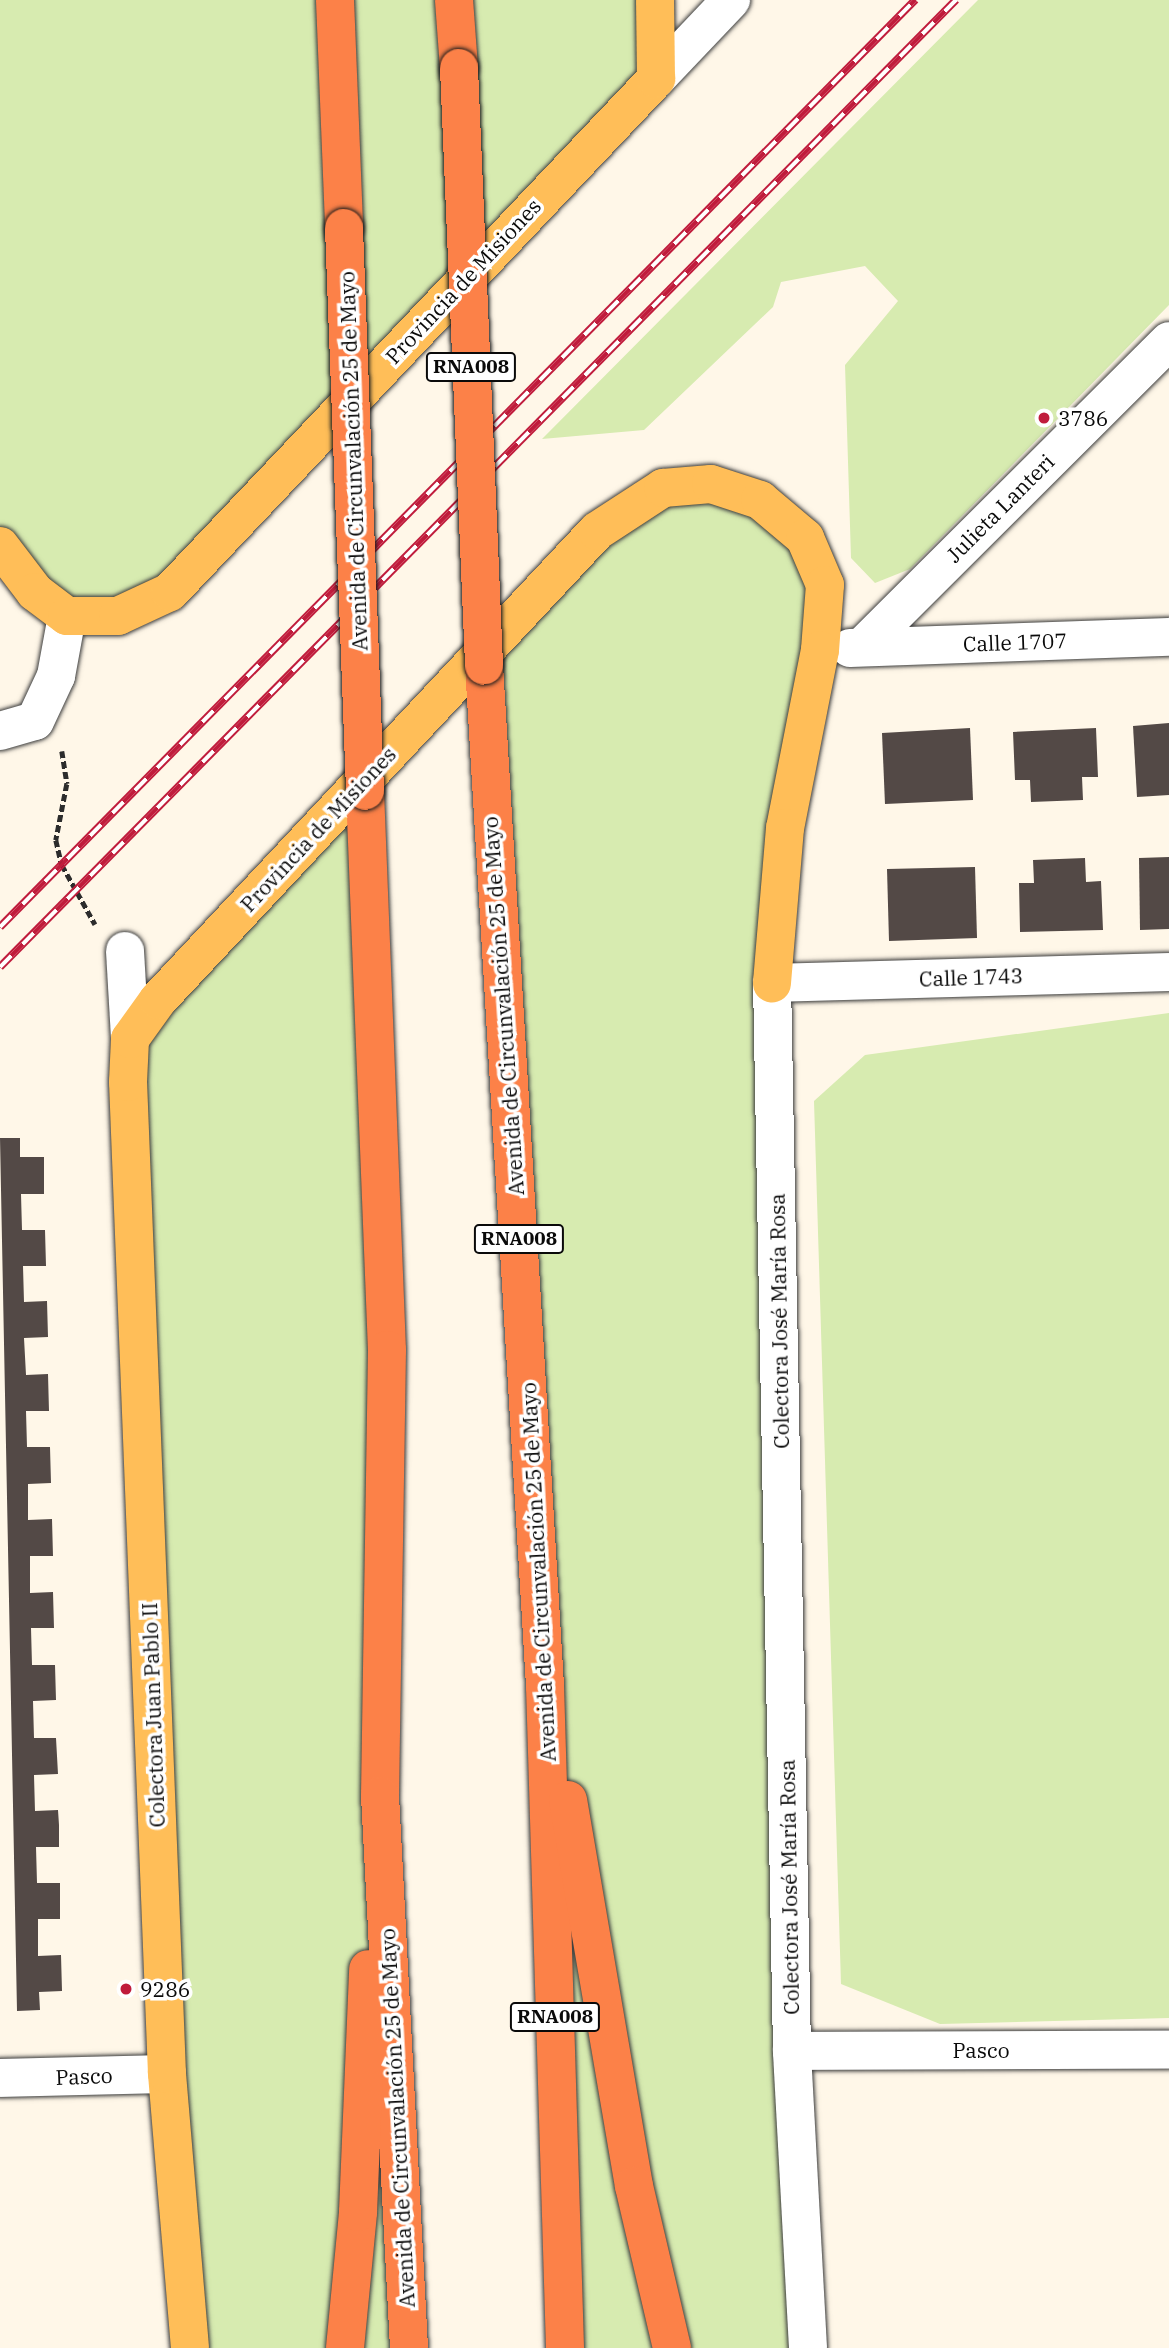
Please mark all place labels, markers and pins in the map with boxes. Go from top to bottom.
place label: 3786 [1058,405,1108,431]
marker: 3786 [1036,410,1052,426]
place label: 9286 [140,1976,190,2002]
marker: 9286 [118,1981,134,1997]

